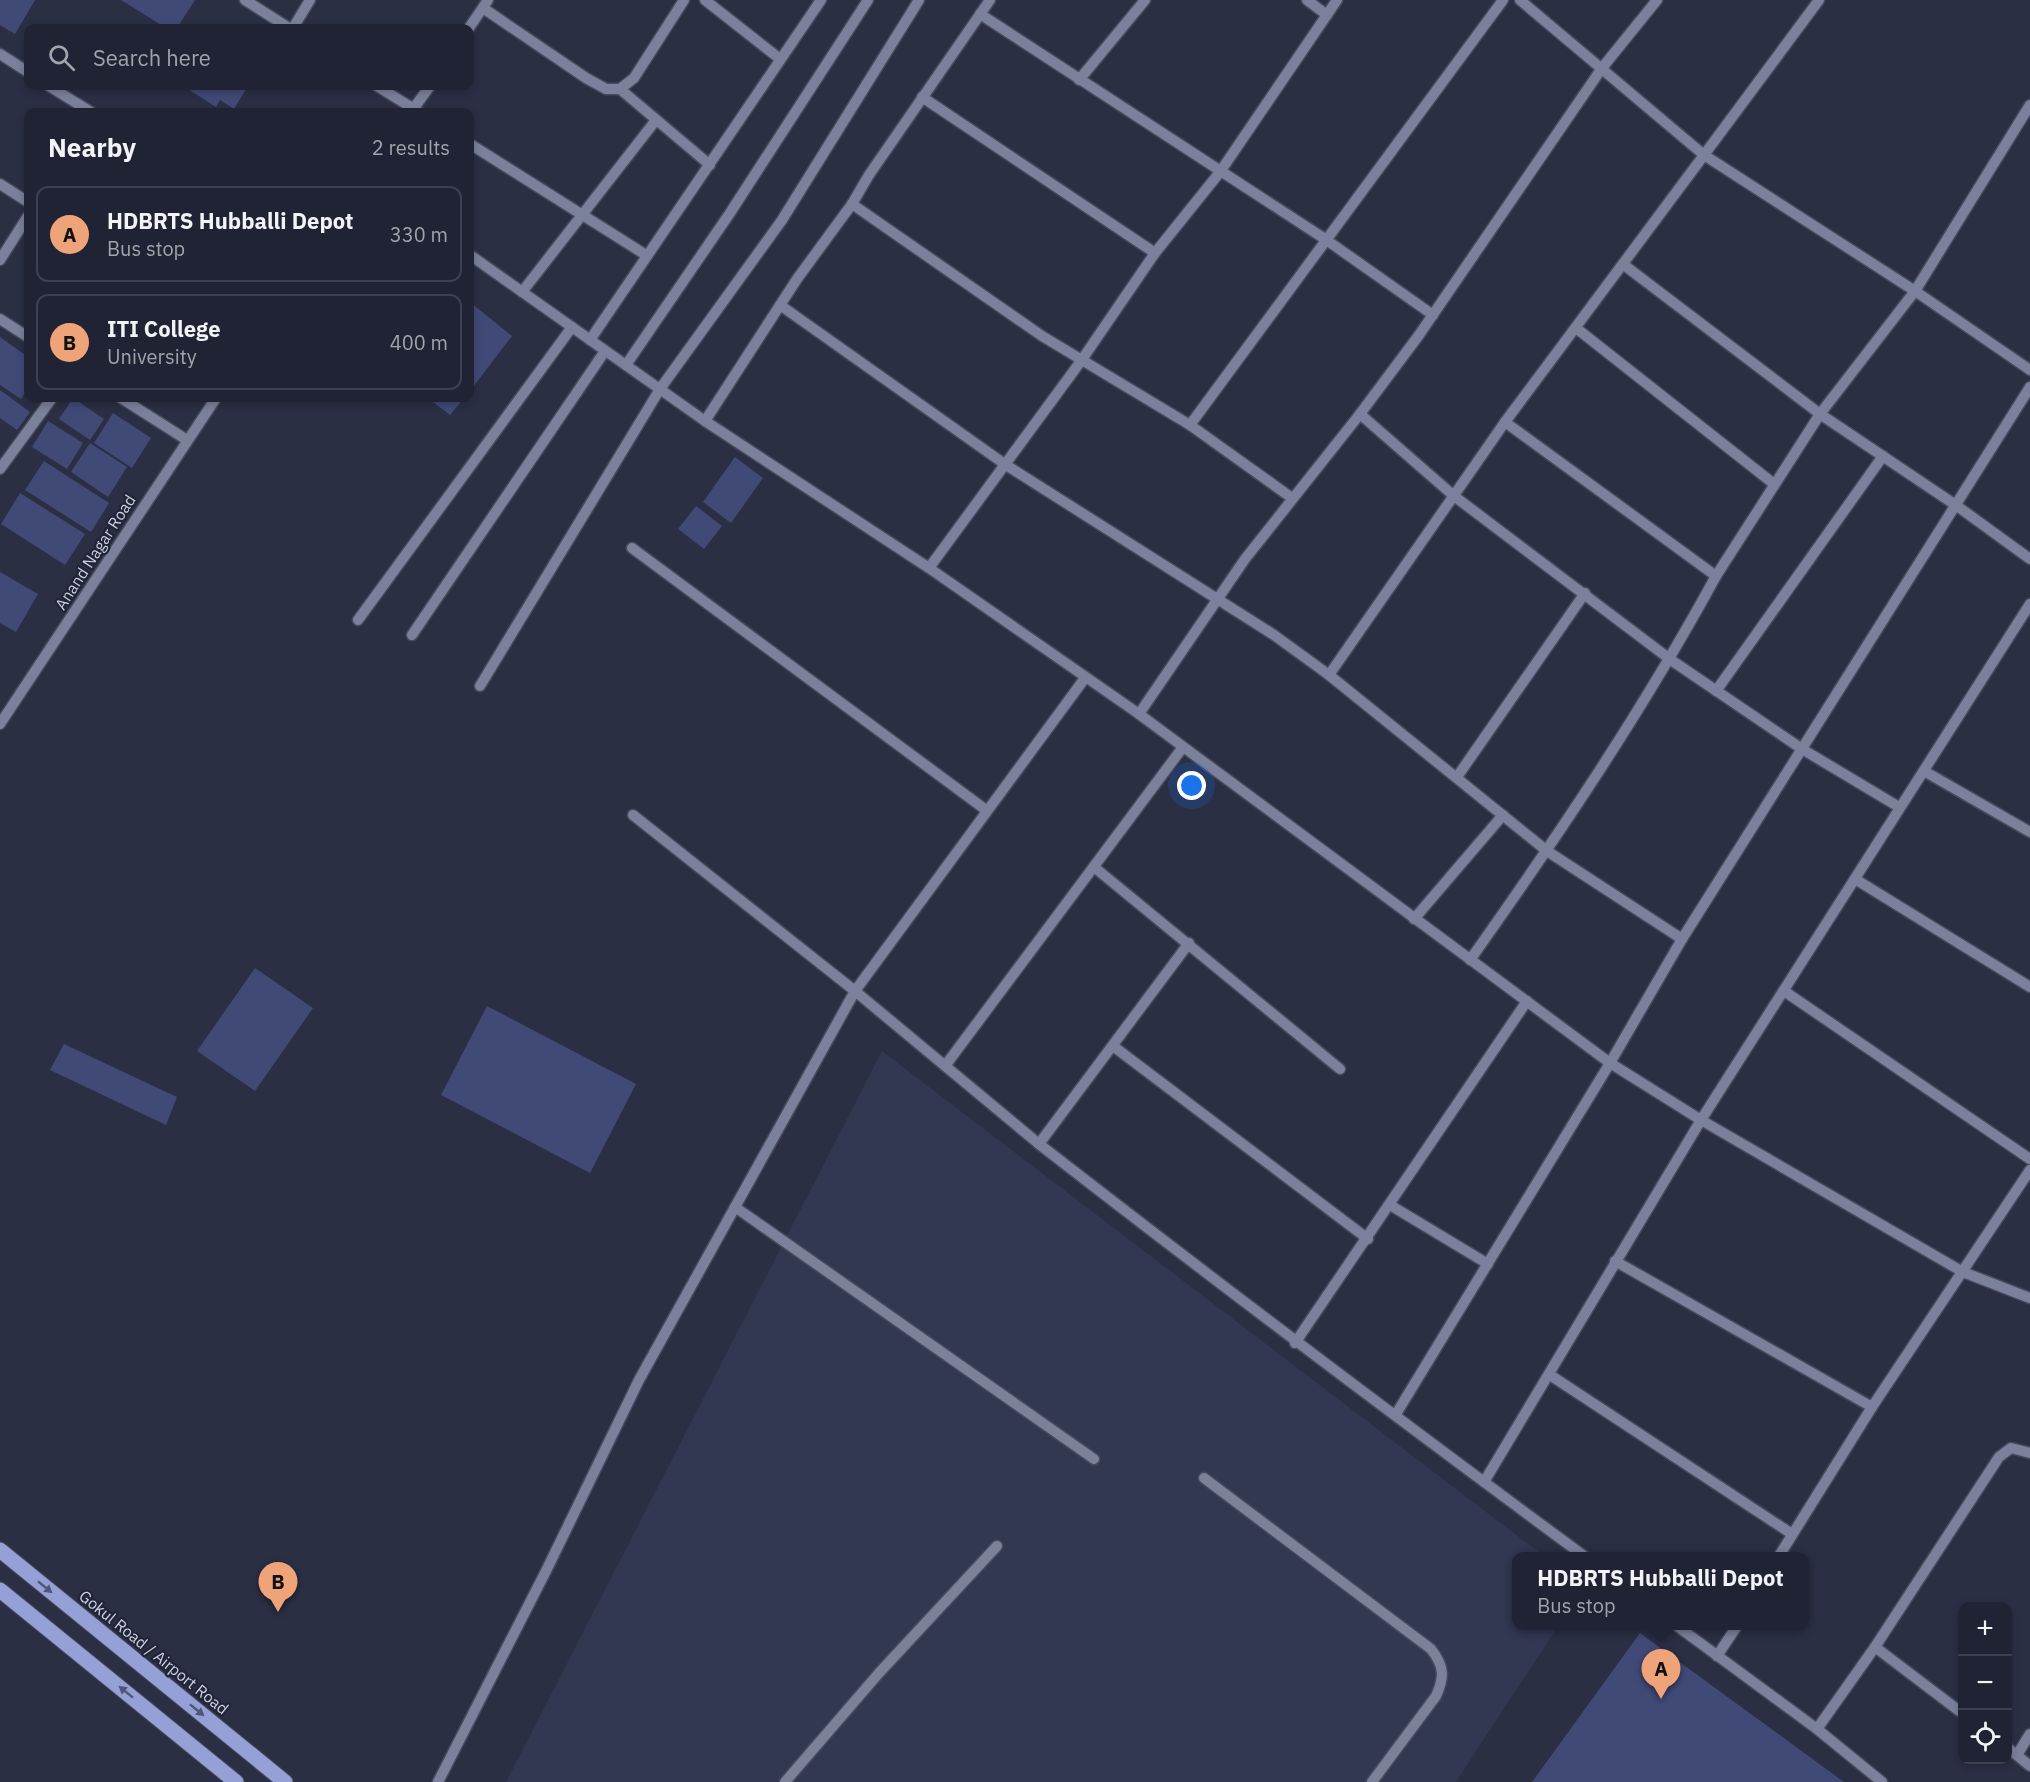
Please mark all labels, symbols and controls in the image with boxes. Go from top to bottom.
search box [24,24,474,90]
icon: search [45,41,78,74]
text: Search here [93,43,211,72]
text: Nearby [48,130,136,164]
text: 2 results [372,134,450,161]
text: HDBRTS Hubballi Depot [107,206,353,235]
text: A [63,221,76,248]
text: 330 m [390,221,448,248]
text: Bus stop [107,235,185,262]
text: ITI College [107,314,221,343]
text: B [63,329,76,356]
text: 400 m [390,329,448,356]
text: University [107,343,197,370]
street label: Anand Nagar Road [50,491,140,613]
your location [1177,771,1206,800]
popup [1512,1552,1809,1630]
pin: B [258,1562,298,1612]
text: HDBRTS Hubballi Depot [1537,1563,1784,1592]
one-way arrow [38,1581,53,1593]
street label: Gokul Road / Airport Road [75,1586,233,1718]
text: Bus stop [1537,1592,1616,1619]
map controls [1958,1602,2012,1764]
button: + [1958,1602,2012,1656]
pin: A [1642,1650,1680,1699]
button: − [1958,1656,2012,1710]
one-way arrow [118,1686,134,1699]
one-way arrow [189,1704,205,1717]
button: locate [1958,1710,2012,1764]

